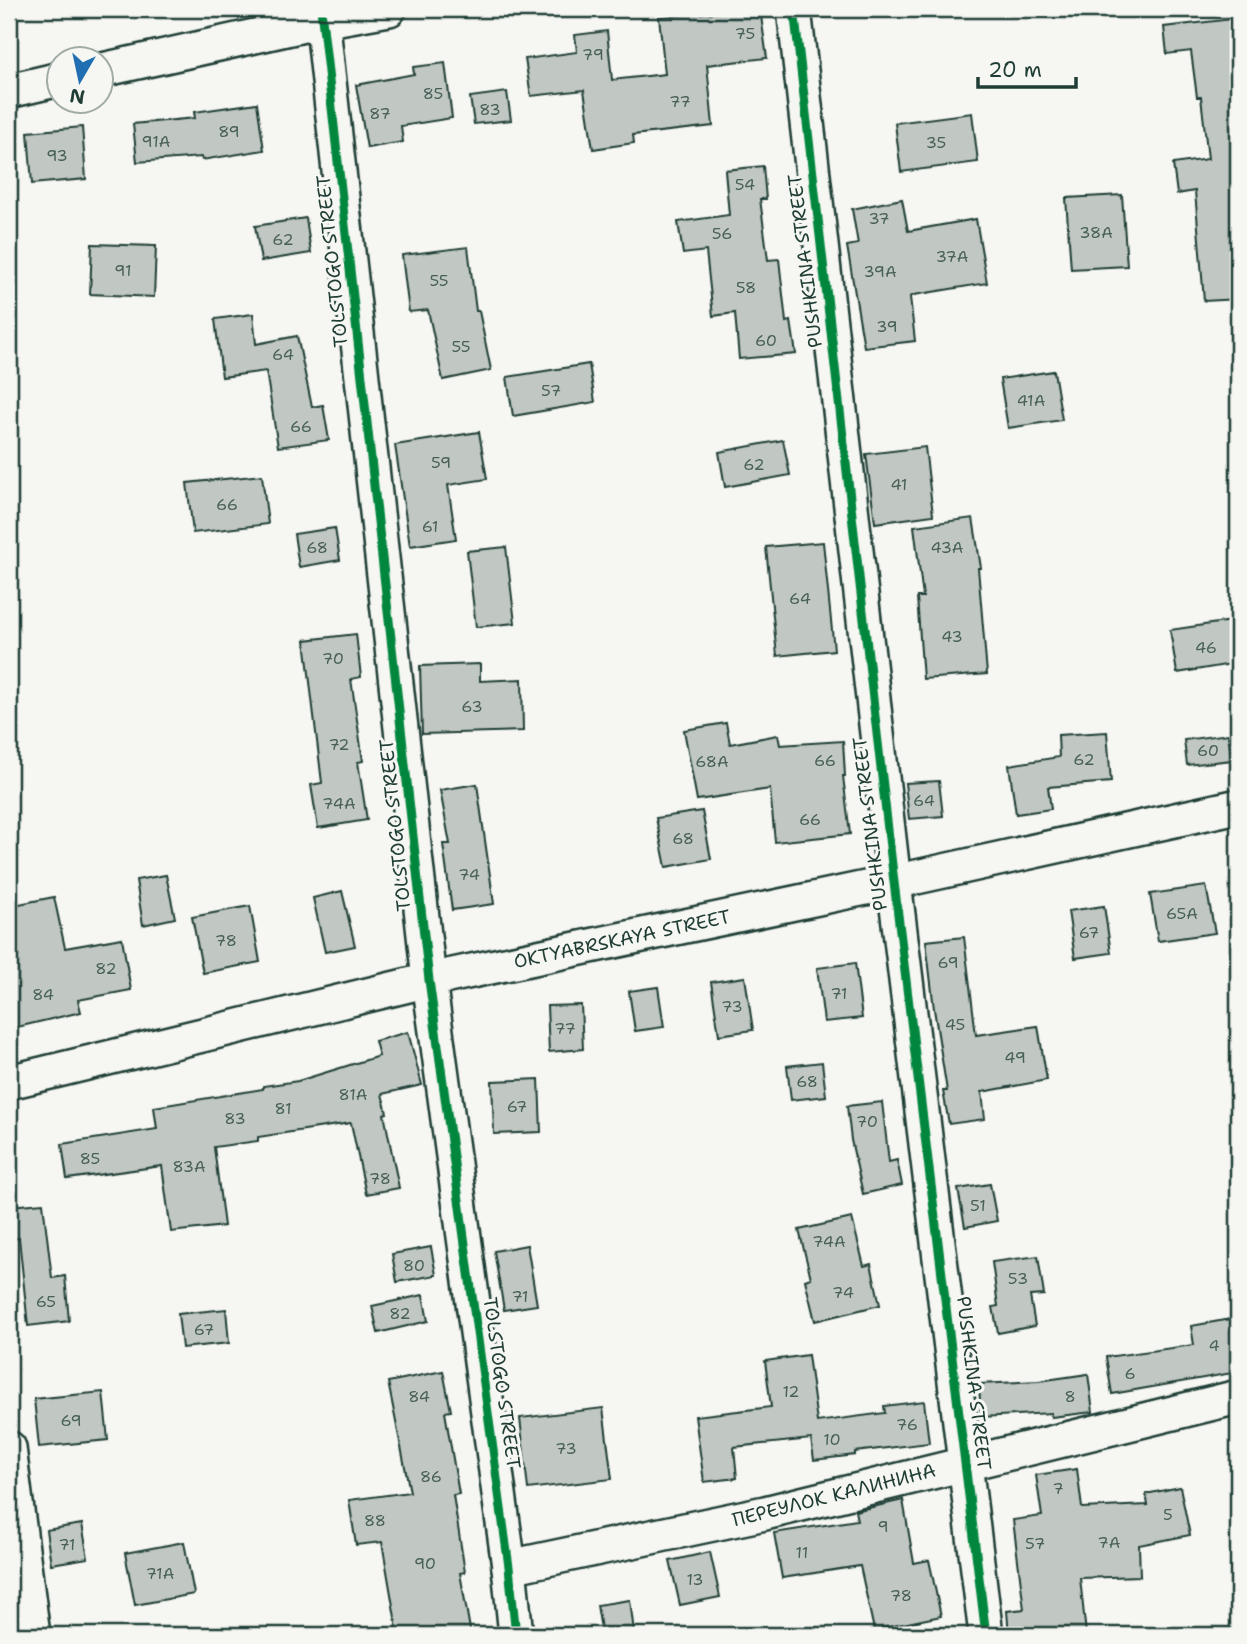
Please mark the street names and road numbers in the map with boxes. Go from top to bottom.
street label: PUSHKINA STREET [782,172,828,349]
street label: TOLSTOGO STREET [310,173,353,348]
street label: PUSHKINA STREET [847,735,893,912]
street label: TOLSTOGO STREET [373,737,416,912]
street label: OKTYABRSKAYA STREET [511,904,733,974]
street label: PUSHKINA STREET [951,1295,997,1472]
street label: TOLSTOGO STREET [478,1296,526,1471]
street label: ПЕРЕУЛОК КАЛИНИНА [730,1458,939,1532]

